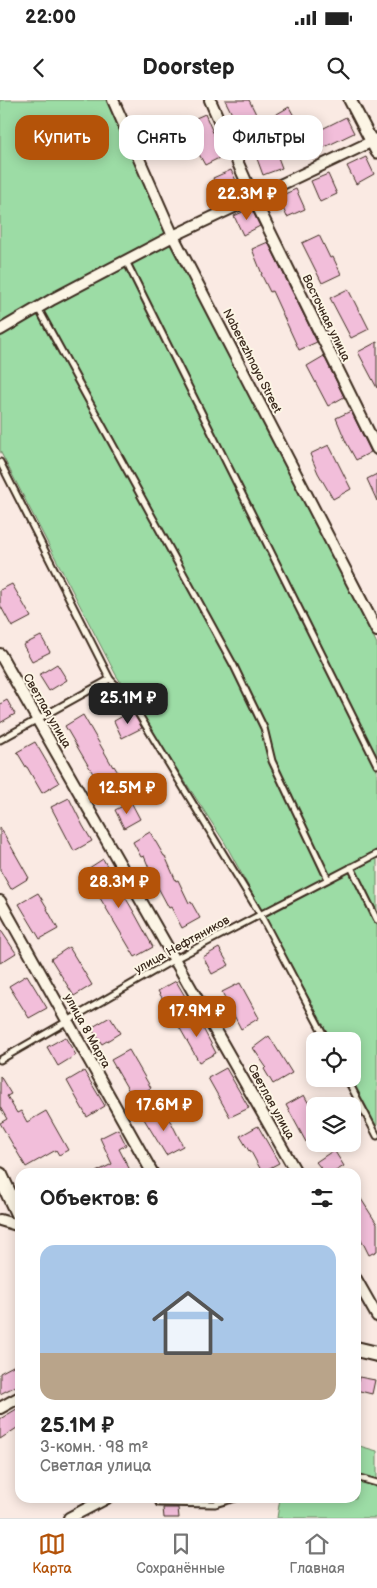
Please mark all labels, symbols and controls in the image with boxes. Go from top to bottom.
text: 22:00 [25,6,76,29]
icon: back [25,54,53,82]
text: Doorstep [142,54,235,81]
icon: search [324,54,352,82]
chip: Купить [15,115,109,160]
chip: Снять [119,115,204,160]
chip: Фильтры [214,115,323,160]
pin: 22.3M ₽ [201,178,293,221]
text: 22.3M ₽ [217,185,277,204]
street label: Восточная улица [299,272,353,364]
street label: Naberezhnaya Street [219,307,285,416]
street label: Светлая улица [20,671,74,751]
pin: 25.1M ₽ [82,682,174,725]
text: 25.1M ₽ [100,689,156,708]
pin: 12.5M ₽ [81,772,173,815]
text: 12.5M ₽ [99,779,155,798]
pin: 28.3M ₽ [73,866,165,909]
text: 28.3M ₽ [89,873,149,892]
street label: улица Нефтяников [132,912,233,977]
street label: улица 8 Марта [60,991,114,1071]
pin: 17.9M ₽ [151,996,243,1038]
text: 17.9M ₽ [169,1002,225,1021]
map controls [306,1032,361,1152]
button: locate [306,1032,361,1087]
street label: Светлая улица [244,1062,298,1142]
pin: 17.6M ₽ [118,1090,210,1132]
text: 17.6M ₽ [136,1096,192,1115]
button: layers [306,1097,361,1152]
icon: filters [308,1184,336,1212]
text: Объектов: 6 [40,1186,159,1211]
icon: home [143,1278,233,1368]
text: 25.1M ₽ [40,1413,114,1438]
text: 3-комн. · 98 m² [40,1438,148,1457]
text: Светлая улица [40,1457,152,1476]
tab: Карта [32,1530,72,1577]
tab: Сохранённые [136,1530,225,1577]
tab: Главная [289,1530,345,1577]

